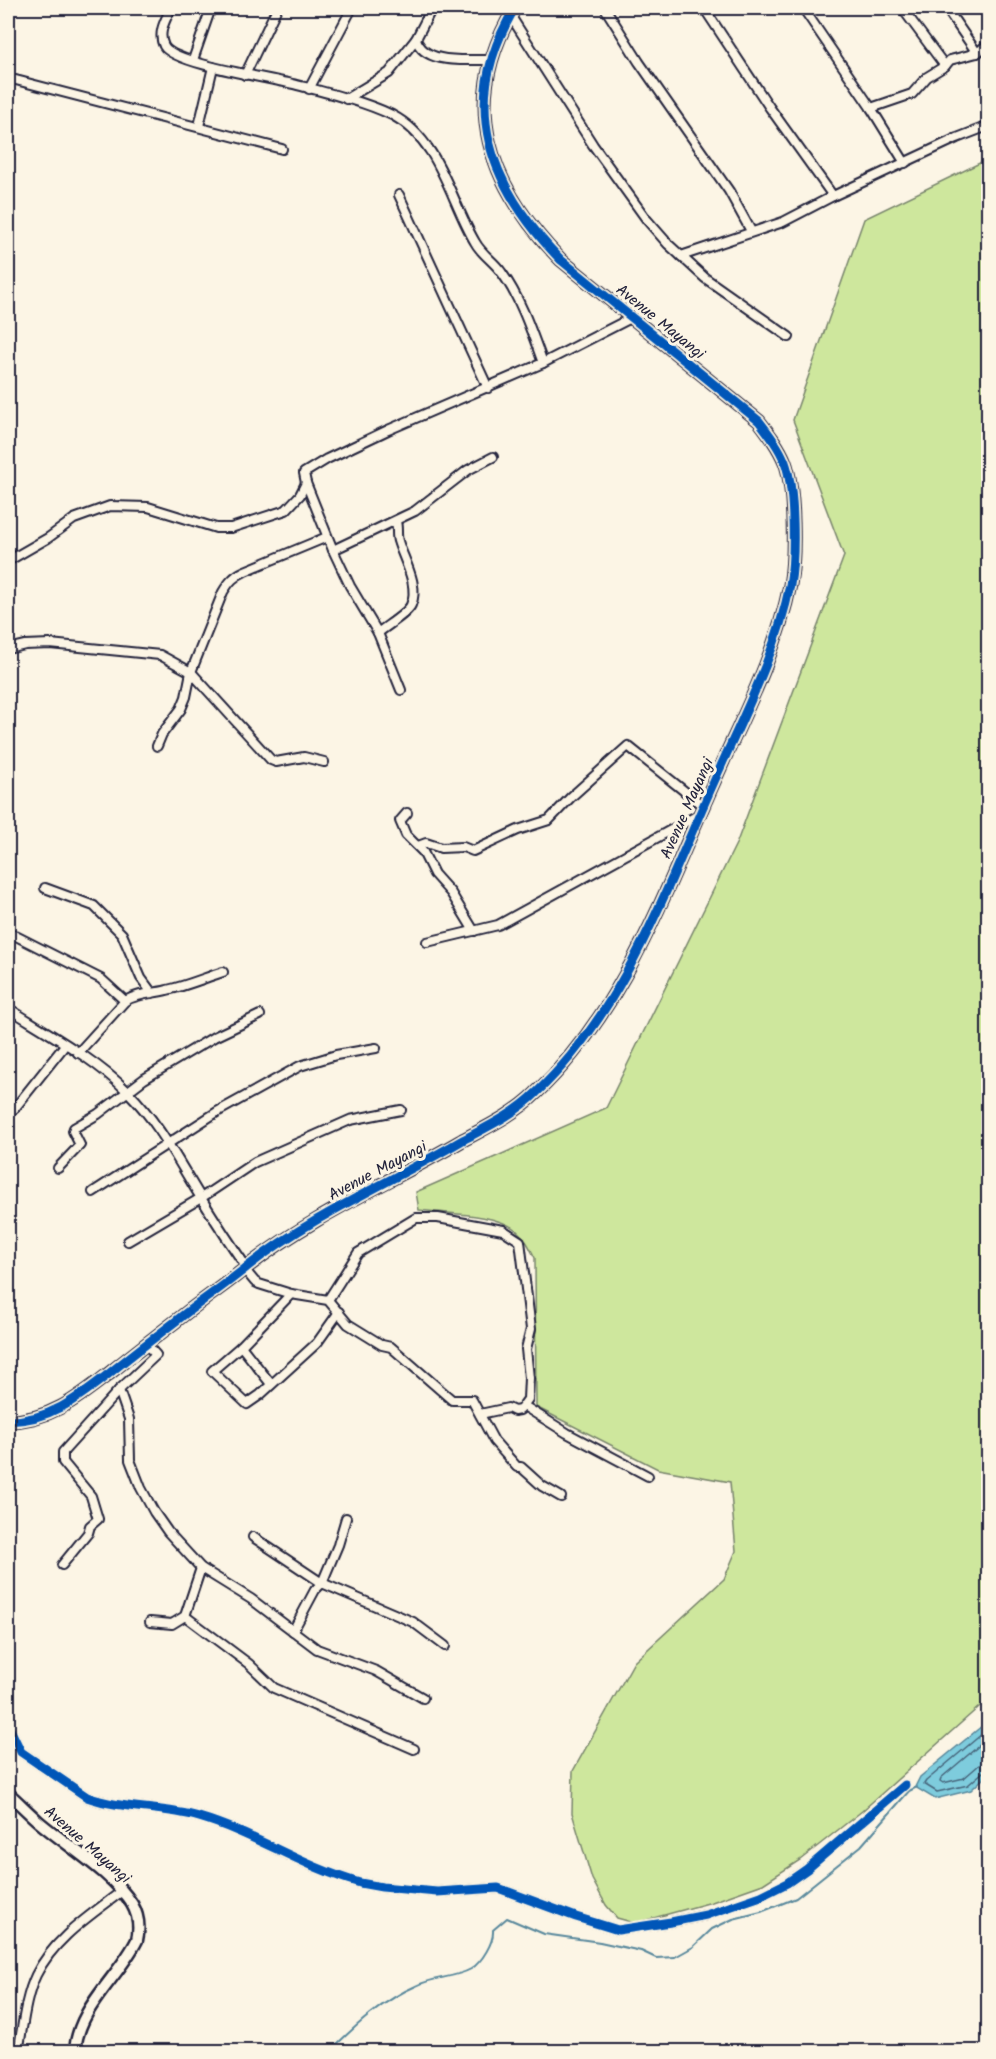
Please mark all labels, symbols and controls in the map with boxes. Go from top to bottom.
street label: Avenue Mayangi [610,278,711,367]
street label: Avenue Mayangi [654,753,721,863]
street label: Avenue Mayangi [324,1134,433,1208]
street label: Avenue Mayangi [38,1800,137,1891]

